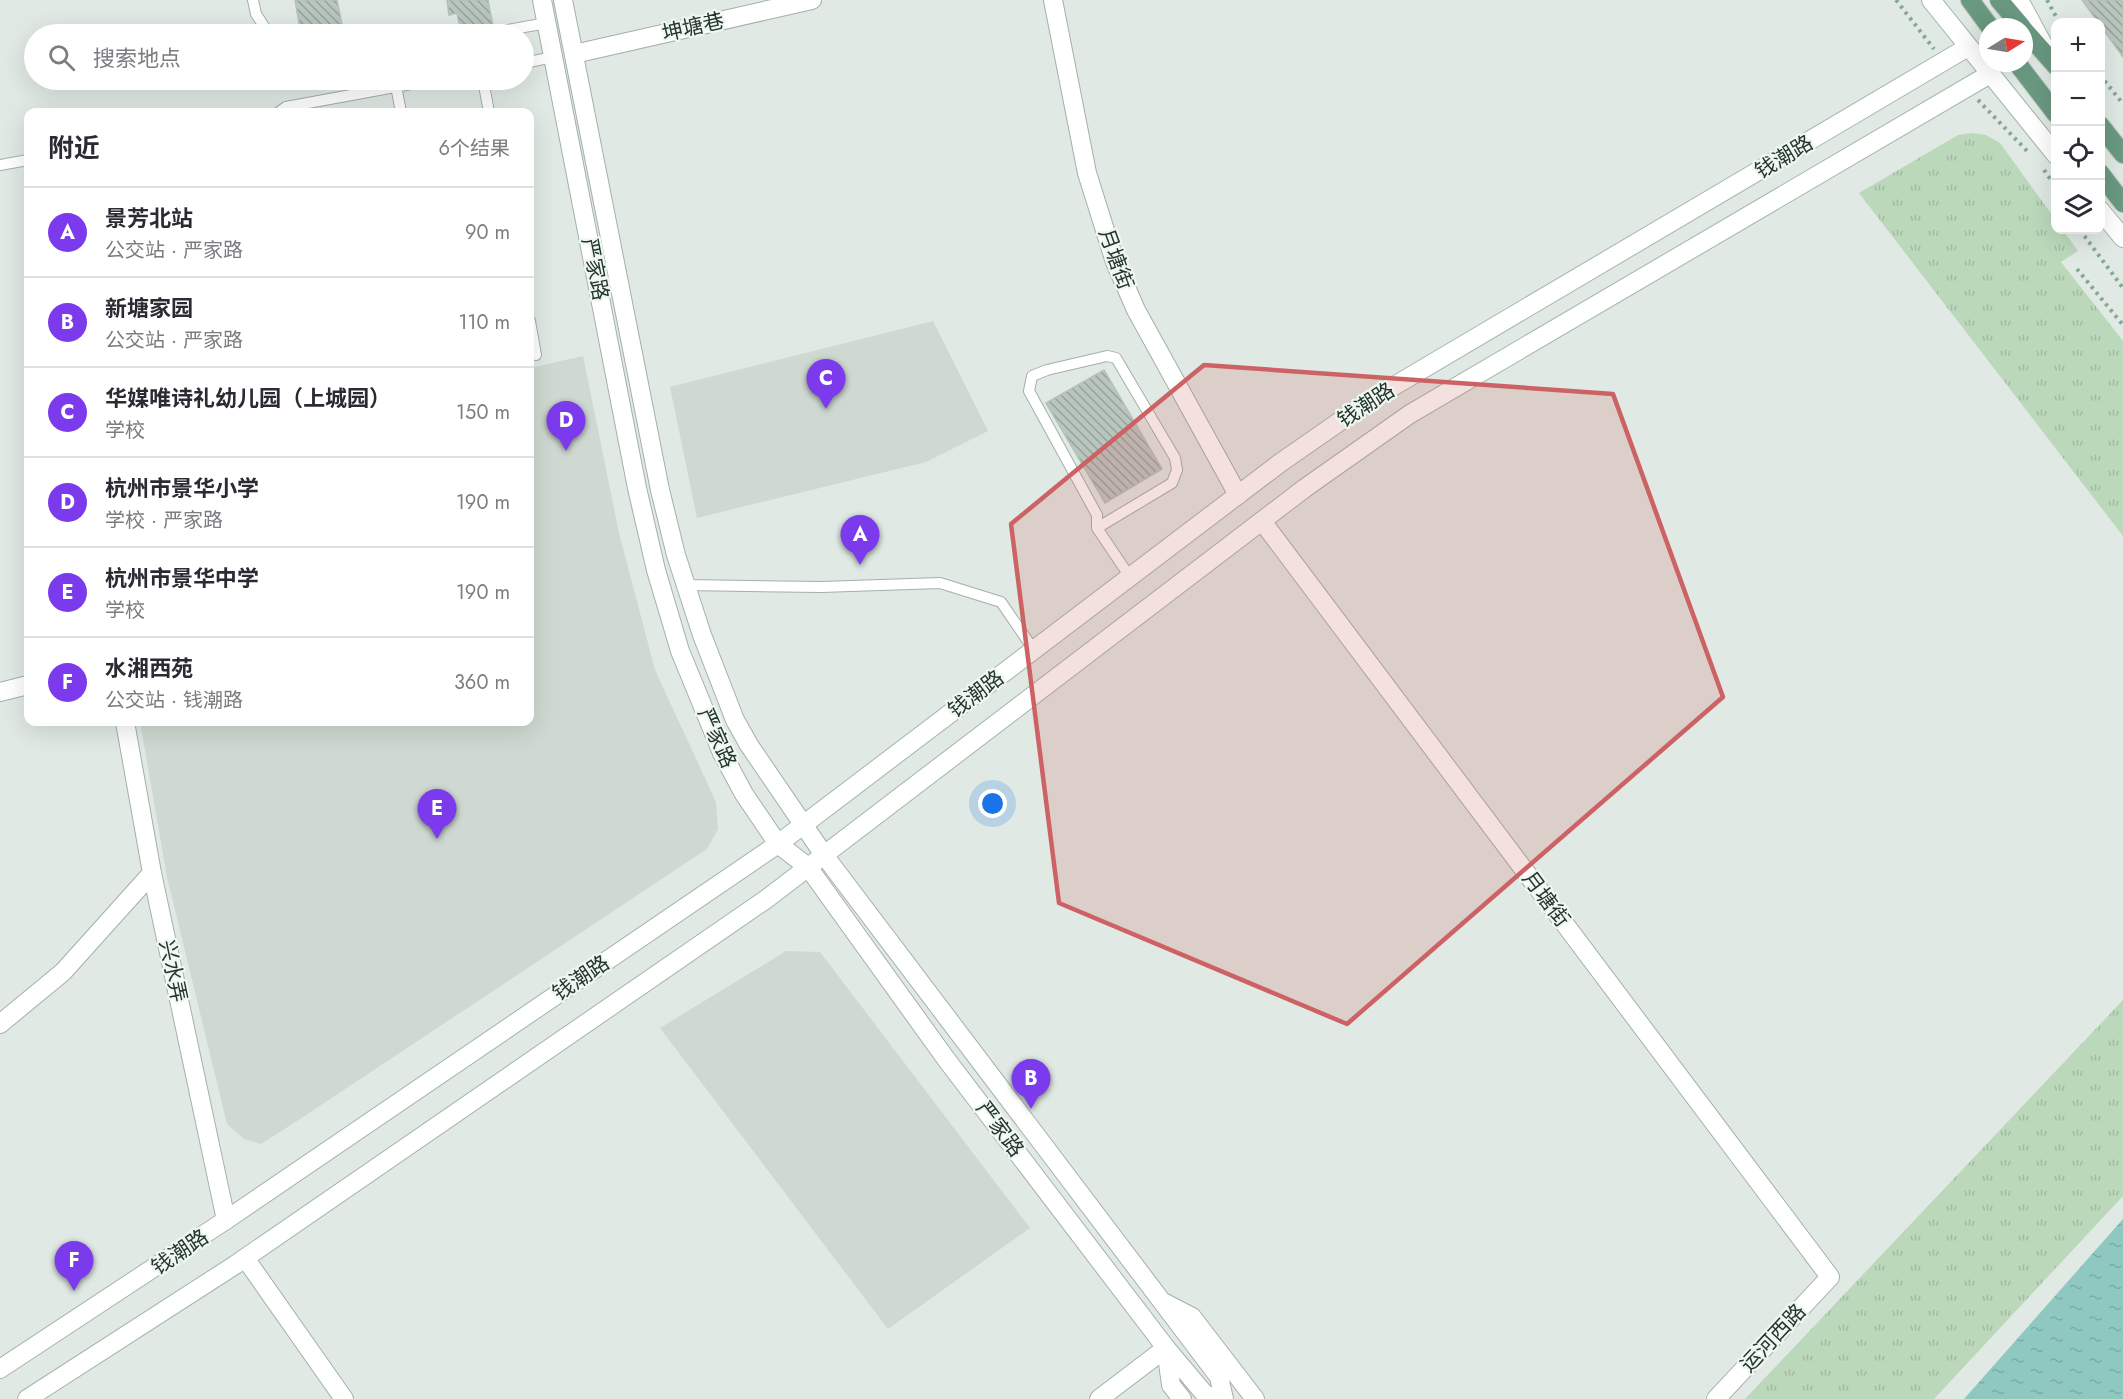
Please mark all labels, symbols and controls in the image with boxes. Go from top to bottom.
street label: 坤塘巷 [659,5,727,49]
north arrow [1979,18,2033,72]
map controls [2051,18,2105,234]
button: + [2051,18,2105,72]
search box [24,24,534,90]
icon: search [45,41,78,74]
text: 搜索地点 [93,42,181,74]
button: − [2051,72,2105,126]
button: locate [2051,126,2105,180]
street label: 钱潮路 [1749,128,1819,186]
text: 附近 [48,129,100,167]
text: 6个结果 [438,134,510,163]
button: layers [2051,180,2105,234]
text: 景芳北站 [105,202,193,234]
text: A [60,218,75,247]
text: 90 m [465,218,510,247]
street label: 月塘街 [1091,224,1141,294]
street label: 严家路 [574,235,616,303]
text: 公交站 · 严家路 [105,236,243,265]
text: 新塘家园 [105,292,193,324]
text: B [61,308,74,337]
text: 110 m [458,308,510,337]
text: 公交站 · 严家路 [105,326,243,355]
pin: C [806,360,846,409]
street label: 钱潮路 [1331,375,1401,435]
text: 华媒唯诗礼幼儿园（上城园） [105,382,391,414]
text: C [60,398,75,427]
text: 150 m [456,398,510,427]
pin: D [546,402,586,451]
text: 学校 [105,416,145,445]
text: 杭州市景华小学 [105,472,259,504]
text: D [60,488,75,517]
text: 190 m [456,488,510,517]
text: 学校 · 严家路 [105,506,223,535]
pin: A [840,516,880,565]
text: 杭州市景华中学 [105,562,259,594]
text: E [61,578,74,607]
text: 190 m [456,578,510,607]
text: 学校 [105,596,145,625]
text: 水湘西苑 [105,652,193,684]
street label: 钱潮路 [942,663,1010,725]
text: F [62,668,73,697]
text: 360 m [454,668,510,697]
text: 公交站 · 钱潮路 [105,686,243,715]
street label: 严家路 [690,703,744,773]
your location [978,789,1007,818]
pin: E [418,790,456,839]
street label: 月塘街 [1515,865,1577,933]
street label: 兴水弄 [152,937,194,1005]
street label: 钱潮路 [546,948,616,1008]
pin: B [1012,1060,1050,1109]
street label: 严家路 [969,1095,1031,1163]
street label: 钱潮路 [145,1222,215,1282]
pin: F [54,1242,94,1291]
street label: 运河西路 [1733,1297,1813,1379]

